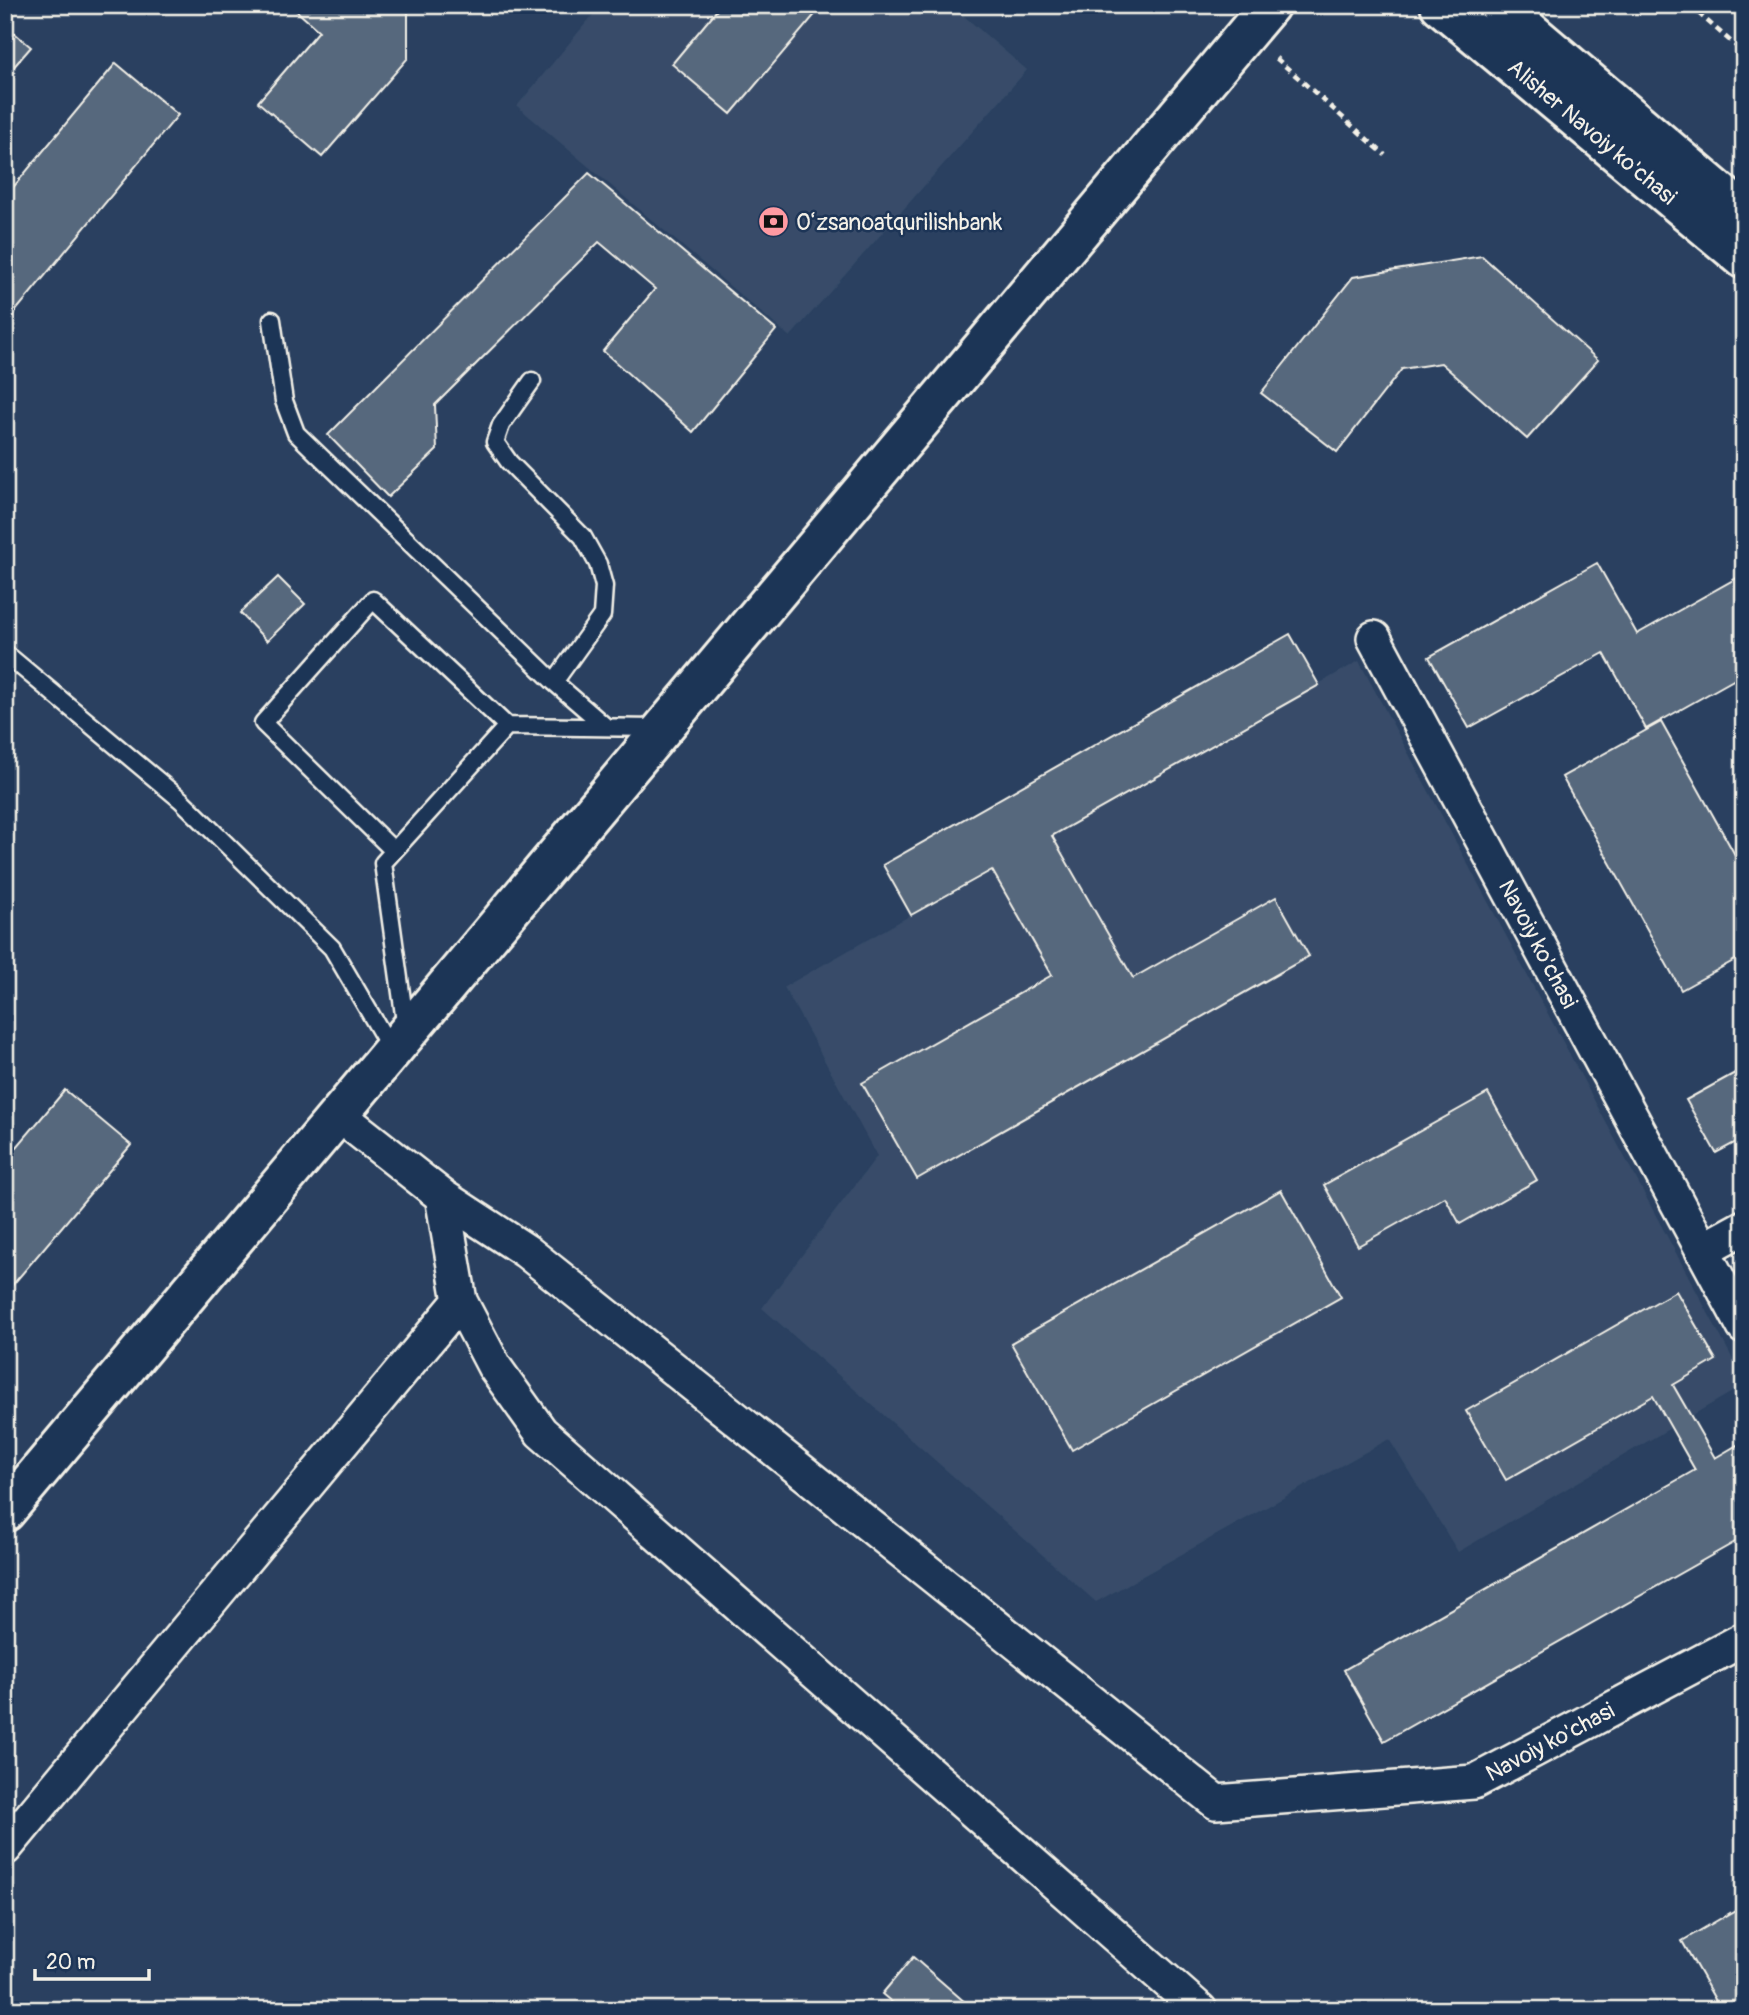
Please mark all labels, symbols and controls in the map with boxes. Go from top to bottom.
street label: Alisher Navoiy ko'chasi [1501,53,1683,211]
bank icon: Oʻzsanoatqurilishbank [756,205,790,239]
place label: Oʻzsanoatqurilishbank [796,208,1003,237]
street label: Navoiy ko'chasi [1492,875,1584,1013]
street label: Navoiy ko'chasi [1481,1696,1619,1788]
scale bar [35,1938,149,1982]
text: 20 m [46,1949,95,1976]

